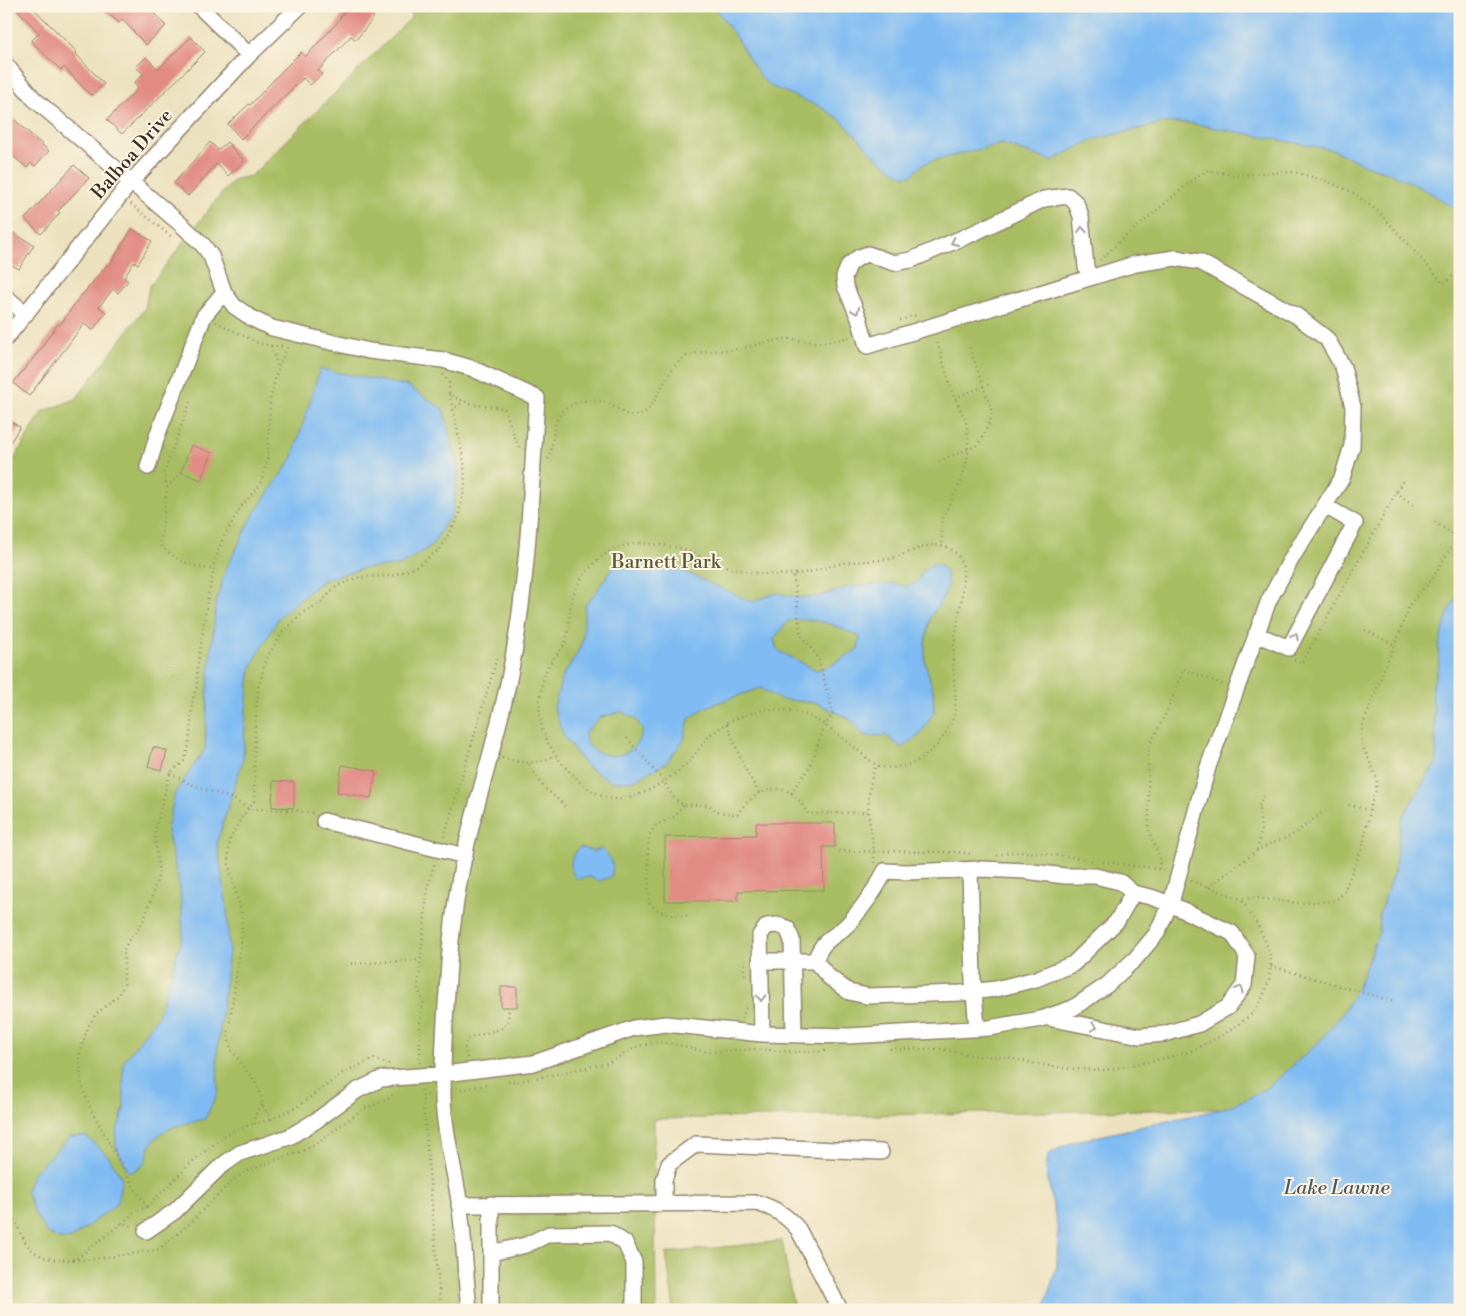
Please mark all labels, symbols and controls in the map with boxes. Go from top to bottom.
street label: Balboa Drive [86,104,178,205]
one-way arrow [1077,225,1088,233]
one-way arrow [950,236,959,246]
one-way arrow [850,306,860,315]
park label: Barnett Park [610,550,722,574]
one-way arrow [1289,632,1299,641]
one-way arrow [1234,986,1244,995]
one-way arrow [756,994,766,1002]
one-way arrow [1090,1021,1099,1032]
water label: Lake Lawne [1283,1176,1391,1201]

